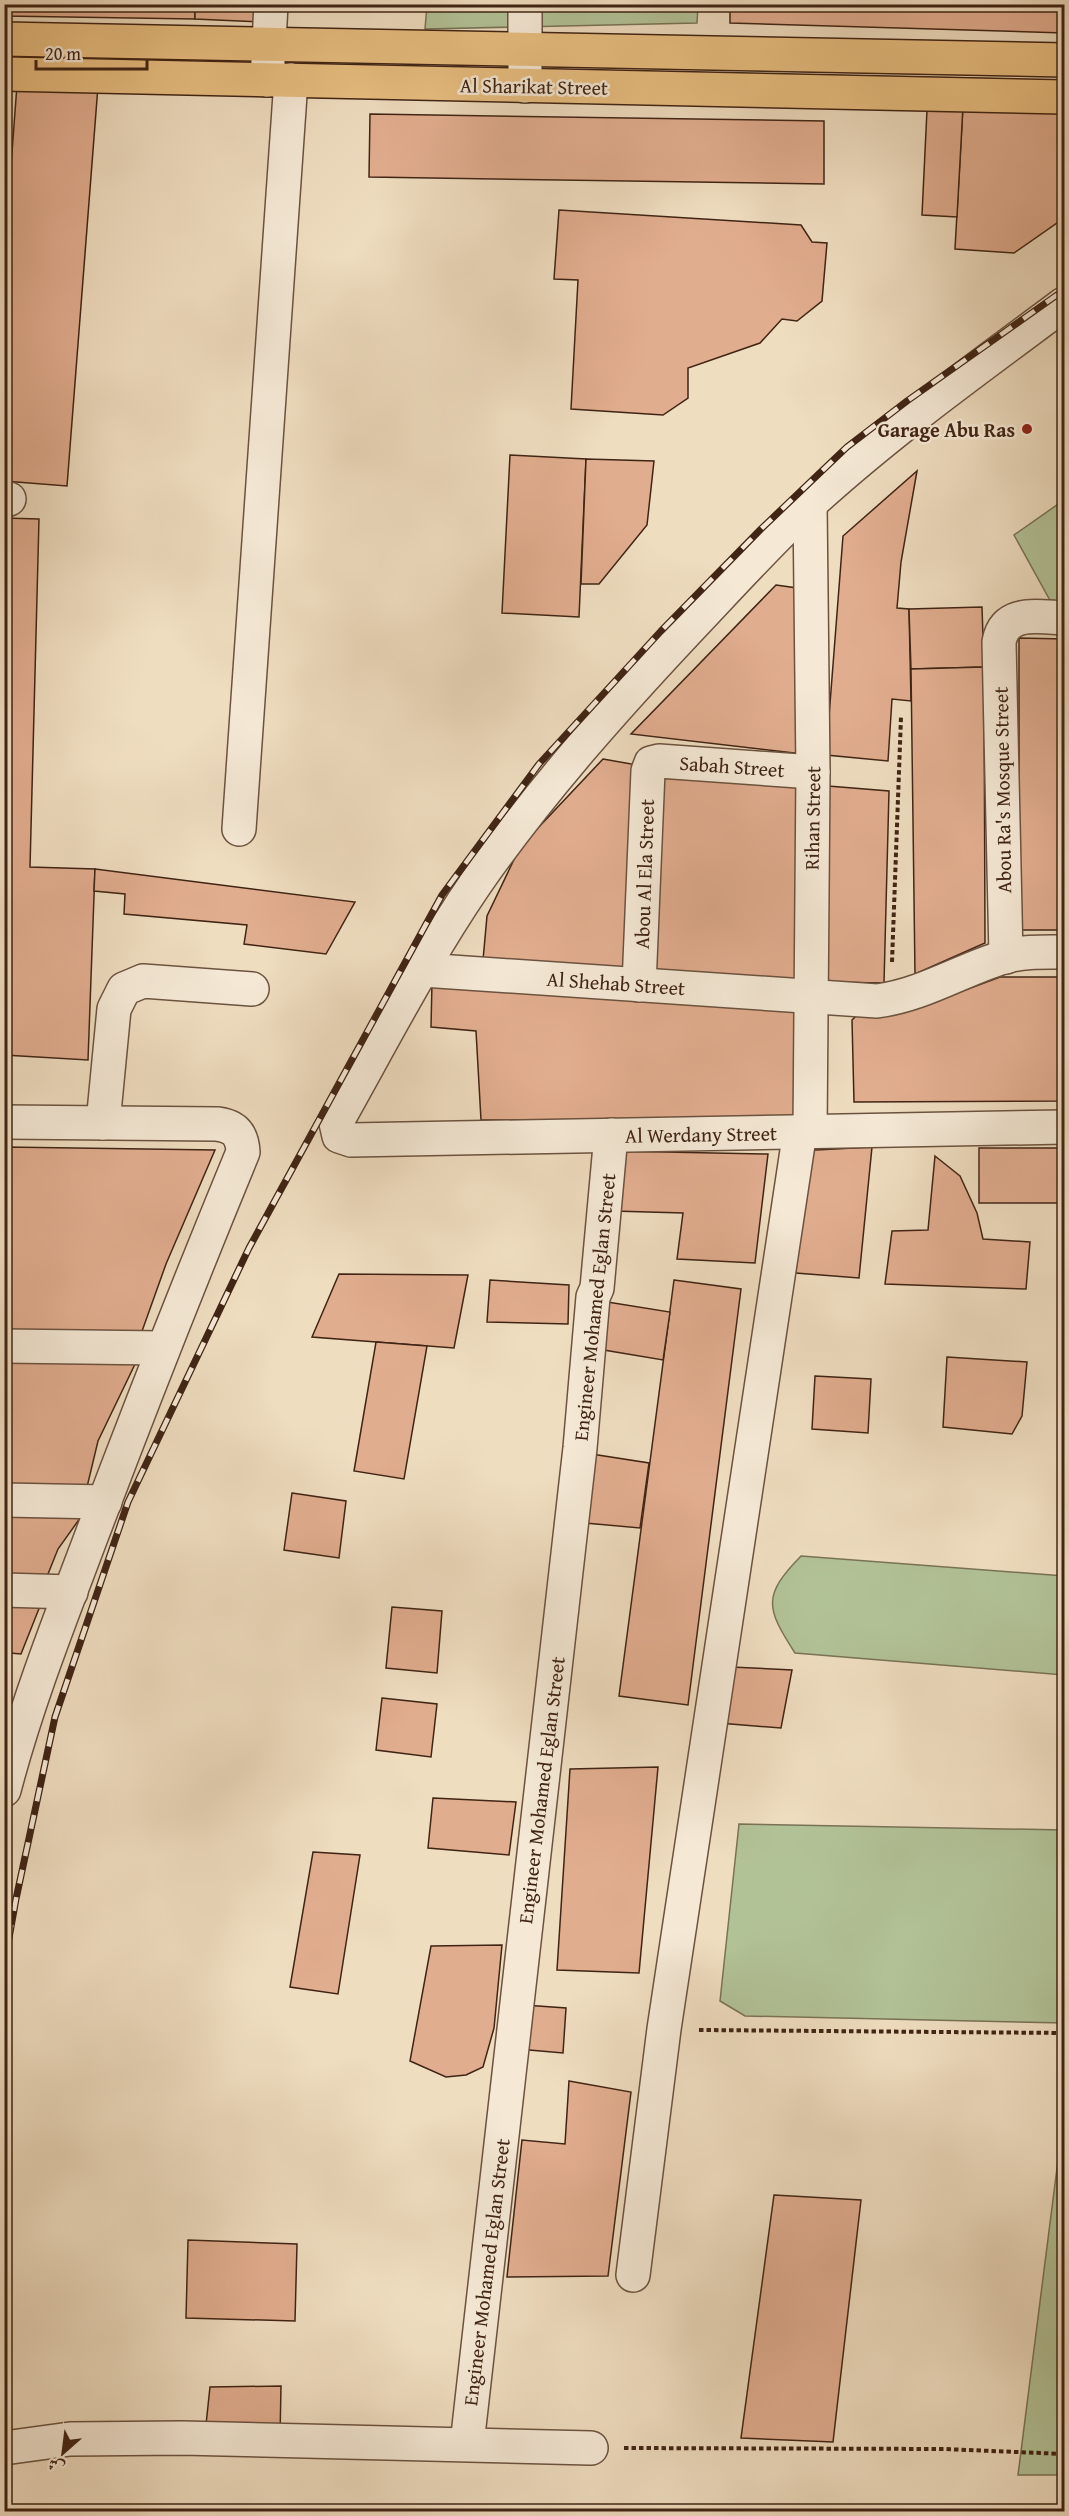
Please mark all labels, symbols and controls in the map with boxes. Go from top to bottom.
scale bar [36,33,147,71]
text: 20 m [45,40,81,67]
street label: Al Sharikat Street [460,70,608,102]
place label: Garage Abu Ras [878,415,1015,444]
marker: Garage Abu Ras [1020,422,1034,436]
street label: Abou Ra's Mosque Street [986,686,1018,894]
street label: Sabah Street [678,748,786,784]
street label: Rihan Street [797,766,827,870]
street label: Abou Al Ela Street [627,798,661,950]
street label: Al Shehab Street [546,964,686,1002]
street label: Al Werdany Street [625,1118,777,1150]
street label: Engineer Mohamed Eglan Street [566,1172,622,1442]
street label: Engineer Mohamed Eglan Street [510,1655,572,1925]
street label: Engineer Mohamed Eglan Street [455,2137,517,2407]
north arrow [33,2423,93,2483]
text: ش [43,2452,69,2481]

